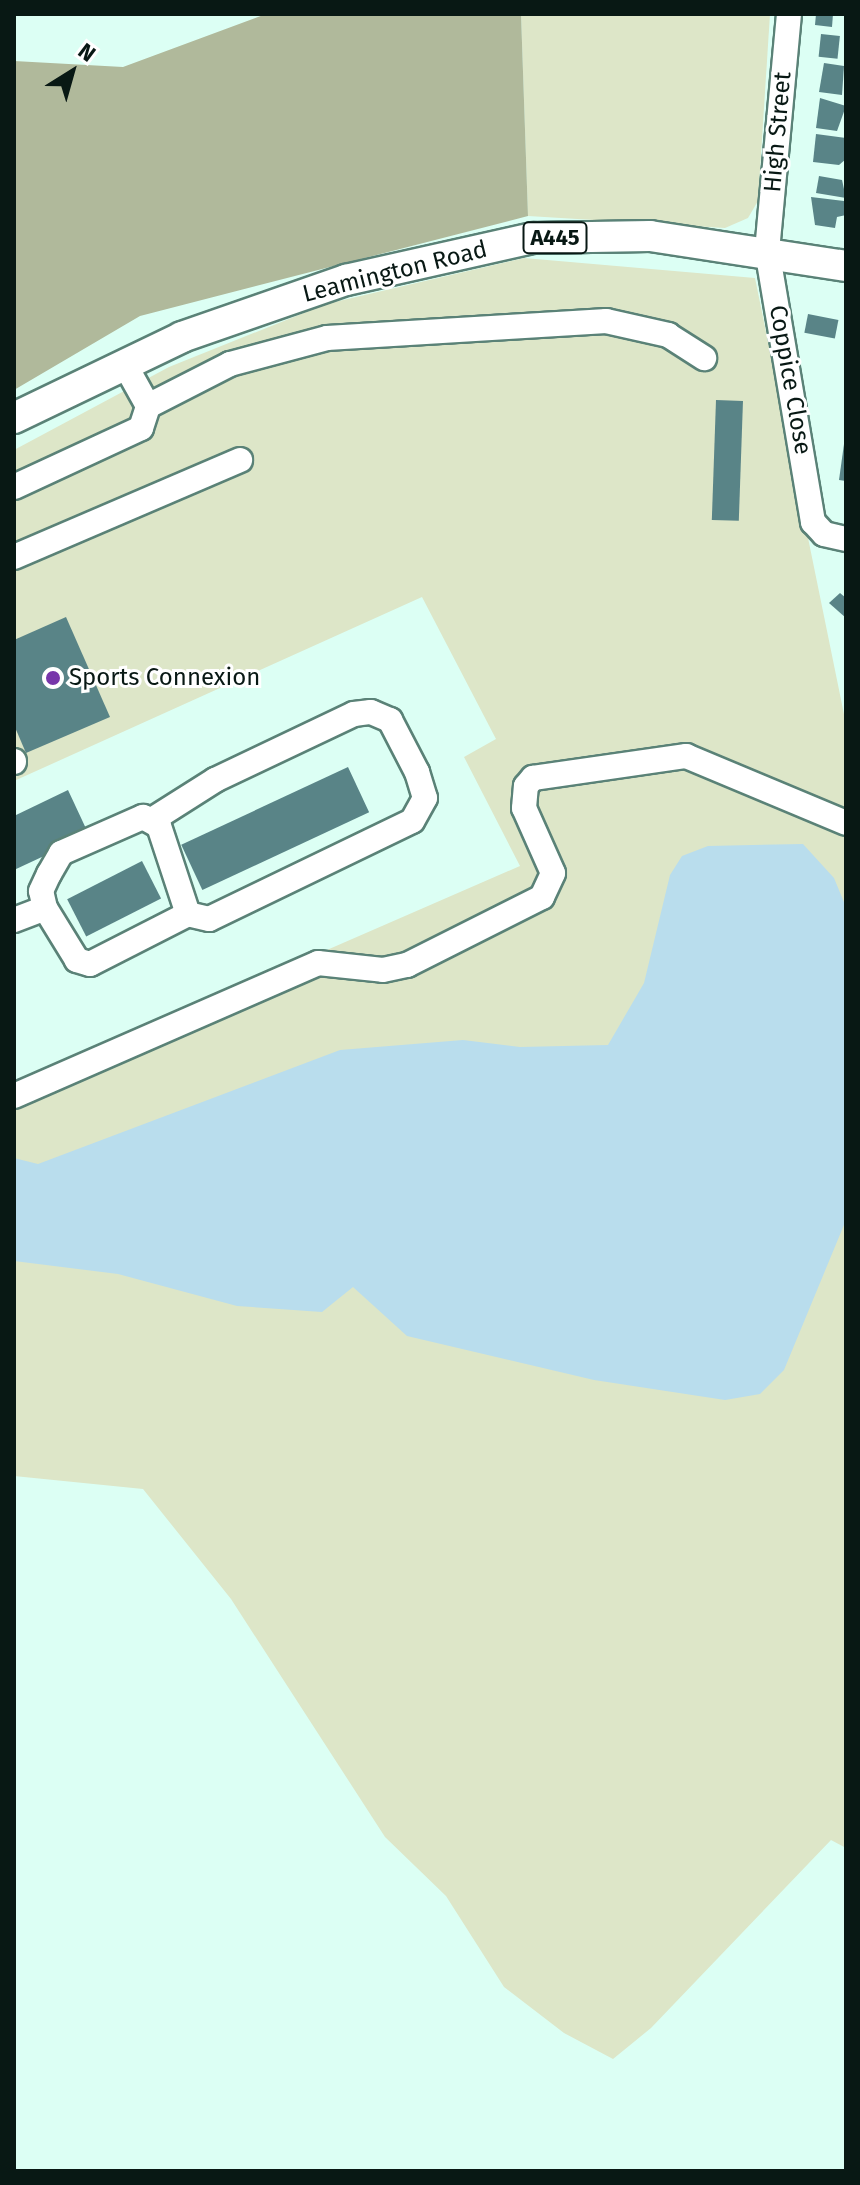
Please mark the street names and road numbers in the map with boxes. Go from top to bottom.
street label: High Street [758,70,798,194]
road number: A445 [521,220,589,256]
street label: Leamington Road [300,235,490,309]
street label: Coppice Close [763,303,817,457]

